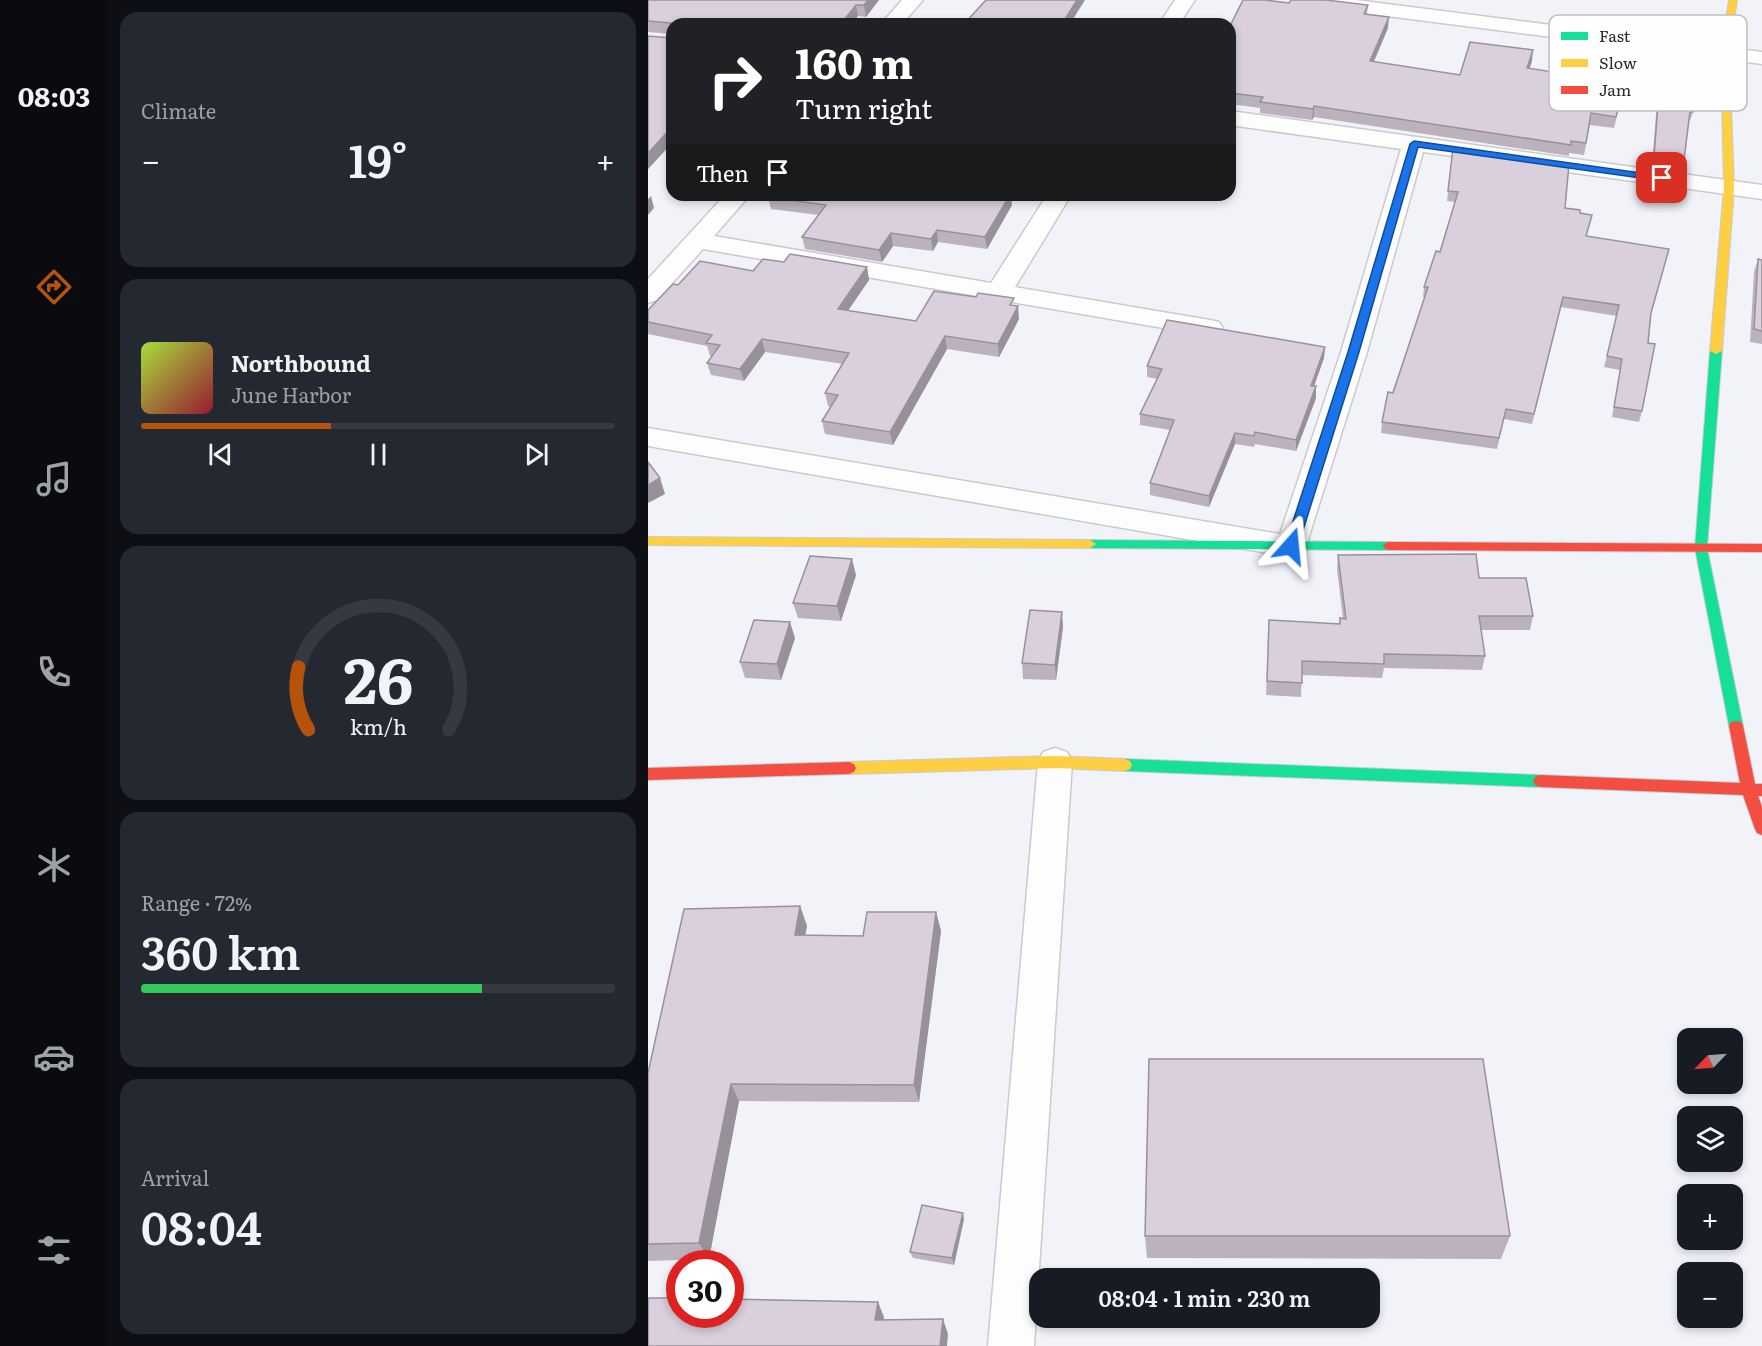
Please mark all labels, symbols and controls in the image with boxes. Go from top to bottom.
legend [1549,15,1747,111]
text: Fast [1599,23,1631,47]
text: 160 m [795,30,913,92]
icon: right [696,42,774,120]
text: Slow [1599,50,1637,74]
text: 08:03 [18,75,90,115]
text: Jam [1599,77,1632,101]
text: Turn right [795,87,932,127]
text: Climate [141,95,216,125]
text: 19° [349,125,407,192]
text: − [141,134,160,183]
text: + [596,134,615,183]
pin [1636,152,1687,203]
text: Then [696,156,749,189]
icon: arrive [761,156,794,189]
icon: arrive [1645,161,1678,194]
icon: directions [33,266,75,308]
text: Northbound [231,346,371,379]
text: June Harbor [231,379,351,409]
icon: previous [204,438,237,471]
icon: pause [362,438,395,471]
icon: next [520,438,553,471]
icon: music [33,458,75,500]
position arrow [1259,514,1323,578]
text: 26 [343,631,413,723]
icon: phone [33,651,75,693]
text: km/h [349,710,407,742]
icon: climate [33,844,75,886]
text: Range · 72% [141,887,252,917]
text: 360 km [141,917,301,984]
north arrow [1677,1028,1743,1094]
map controls [1677,1028,1743,1328]
icon: car [33,1036,75,1078]
button: layers [1677,1106,1743,1172]
text: Arrival [141,1162,209,1192]
button: + [1677,1184,1743,1250]
text: 08:04 [141,1192,262,1259]
icon: filters [33,1229,75,1271]
speed limit sign: 30 [666,1250,744,1328]
button: − [1677,1262,1743,1328]
text: 08:04 · 1 min · 230 m [1098,1281,1311,1314]

